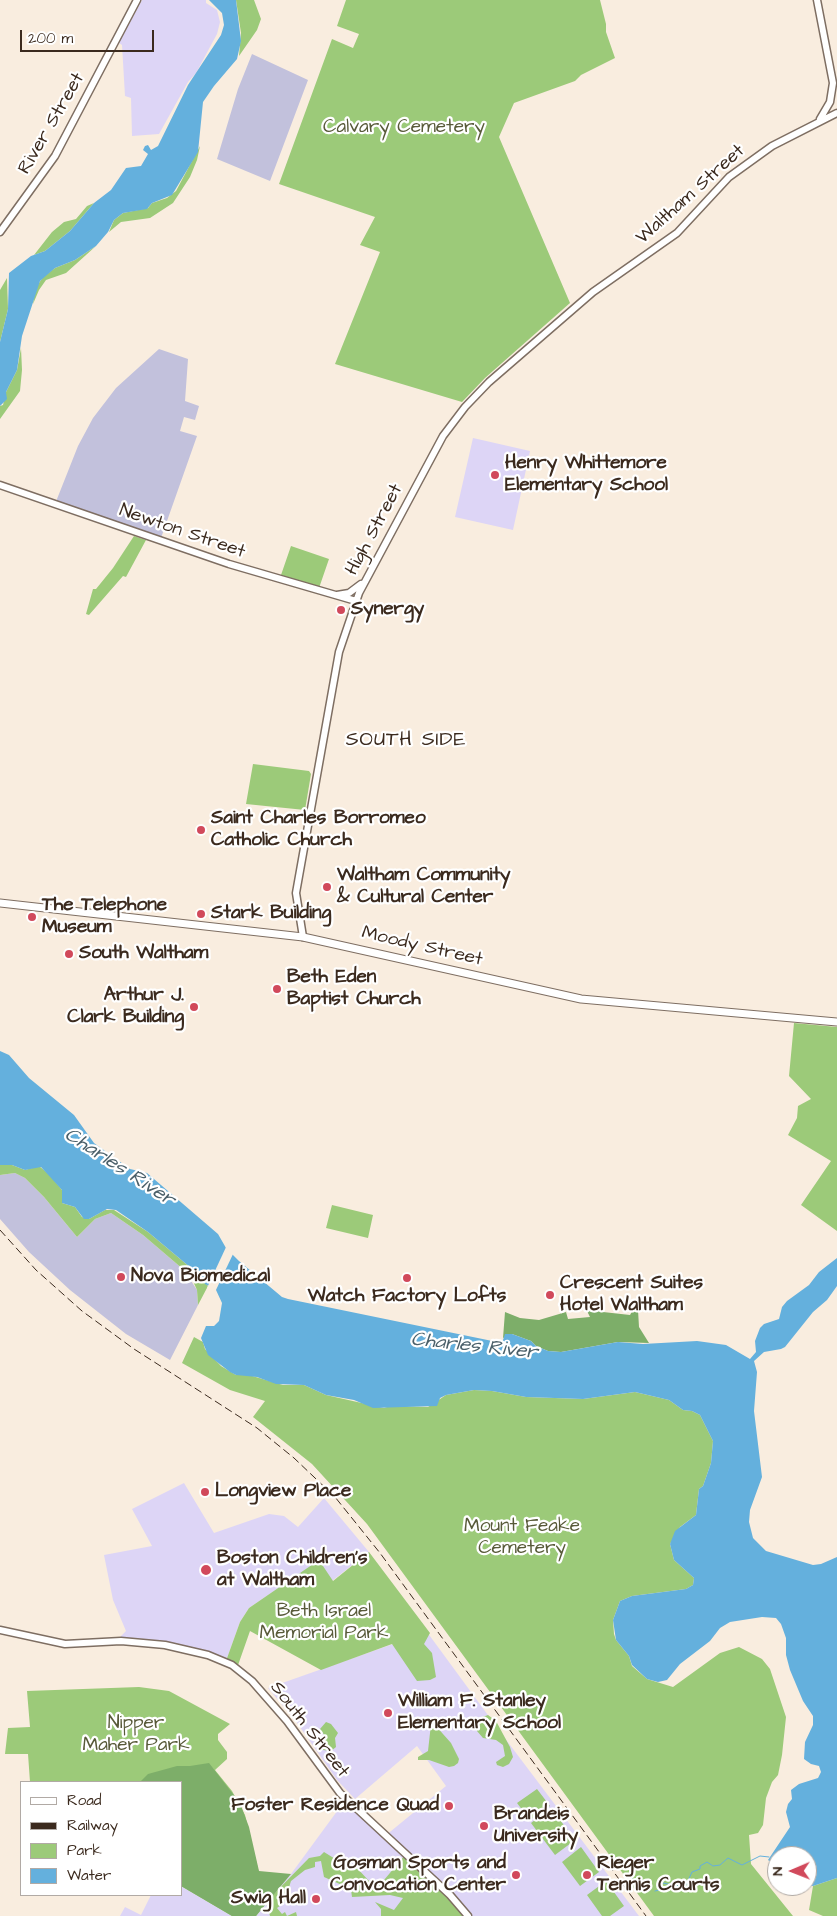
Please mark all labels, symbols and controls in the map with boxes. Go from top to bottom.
scale bar [22,20,156,52]
text: 200 m [28,28,73,49]
street label: River Street [14,69,90,179]
park label: Calvary Cemetery [323,117,485,139]
street label: Waltham Street [632,140,750,250]
place label: Henry Whittemore Elementary School [505,453,668,497]
marker: Henry Whittemore Elementary School [489,469,501,481]
street label: High Street [342,481,408,579]
street label: Newton Street [116,500,248,564]
place label: Synergy [351,599,424,621]
marker: Synergy [335,604,347,616]
district label: SOUTH SIDE [344,729,468,753]
place label: Saint Charles Borromeo Catholic Church [211,808,426,852]
marker: Saint Charles Borromeo Catholic Church [195,824,207,836]
place label: Waltham Community & Cultural Center [337,865,511,909]
marker: Waltham Community & Cultural Center [321,881,333,893]
place label: The Telephone Museum [42,895,167,939]
place label: Stark Building [211,903,331,925]
marker: Stark Building [195,908,207,920]
marker: The Telephone Museum [26,911,38,923]
street label: Moody Street [359,922,485,972]
place label: South Waltham [79,943,208,965]
marker: South Waltham [63,948,75,960]
place label: Beth Eden Baptist Church [287,967,421,1011]
marker: Beth Eden Baptist Church [271,983,283,995]
place label: Arthur J. Clark Building [67,985,184,1029]
marker: Arthur J. Clark Building [188,1001,200,1013]
water label: Charles River [59,1123,179,1213]
place label: Nova Biomedical [131,1266,270,1288]
marker: Nova Biomedical [115,1271,127,1283]
marker: Watch Factory Lofts [401,1272,413,1284]
place label: Crescent Suites Hotel Waltham [560,1273,703,1317]
place label: Watch Factory Lofts [308,1286,506,1308]
marker: Crescent Suites Hotel Waltham [544,1289,556,1301]
water label: Charles River [410,1328,538,1366]
place label: Longview Place [215,1481,351,1503]
marker: Longview Place [199,1486,211,1498]
park label: Mount Feake Cemetery [464,1516,580,1560]
place label: Boston Children's at Waltham [217,1548,368,1592]
marker: Boston Children's at Waltham [199,1563,213,1577]
park label: Beth Israel Memorial Park [259,1601,389,1645]
street label: South Street [264,1677,354,1783]
place label: William F. Stanley Elementary School [398,1691,561,1735]
marker: William F. Stanley Elementary School [382,1707,394,1719]
park label: Nipper Maher Park [82,1713,190,1757]
legend [20,1781,182,1896]
text: Road [67,1790,101,1811]
place label: Foster Residence Quad [231,1795,439,1817]
marker: Foster Residence Quad [443,1800,455,1812]
place label: Brandeis University [494,1804,578,1848]
text: Railway [67,1815,118,1836]
marker: Brandeis University [478,1820,490,1832]
text: Park [67,1840,102,1861]
north arrow [767,1846,817,1896]
place label: Gosman Sports and Convocation Center [330,1853,506,1897]
place label: Rieger Tennis Courts [597,1853,720,1897]
text: Water [67,1865,111,1886]
text: N [768,1867,788,1876]
marker: Gosman Sports and Convocation Center [510,1869,522,1881]
marker: Rieger Tennis Courts [581,1869,593,1881]
place label: Swig Hall [231,1888,306,1910]
marker: Swig Hall [310,1893,322,1905]

